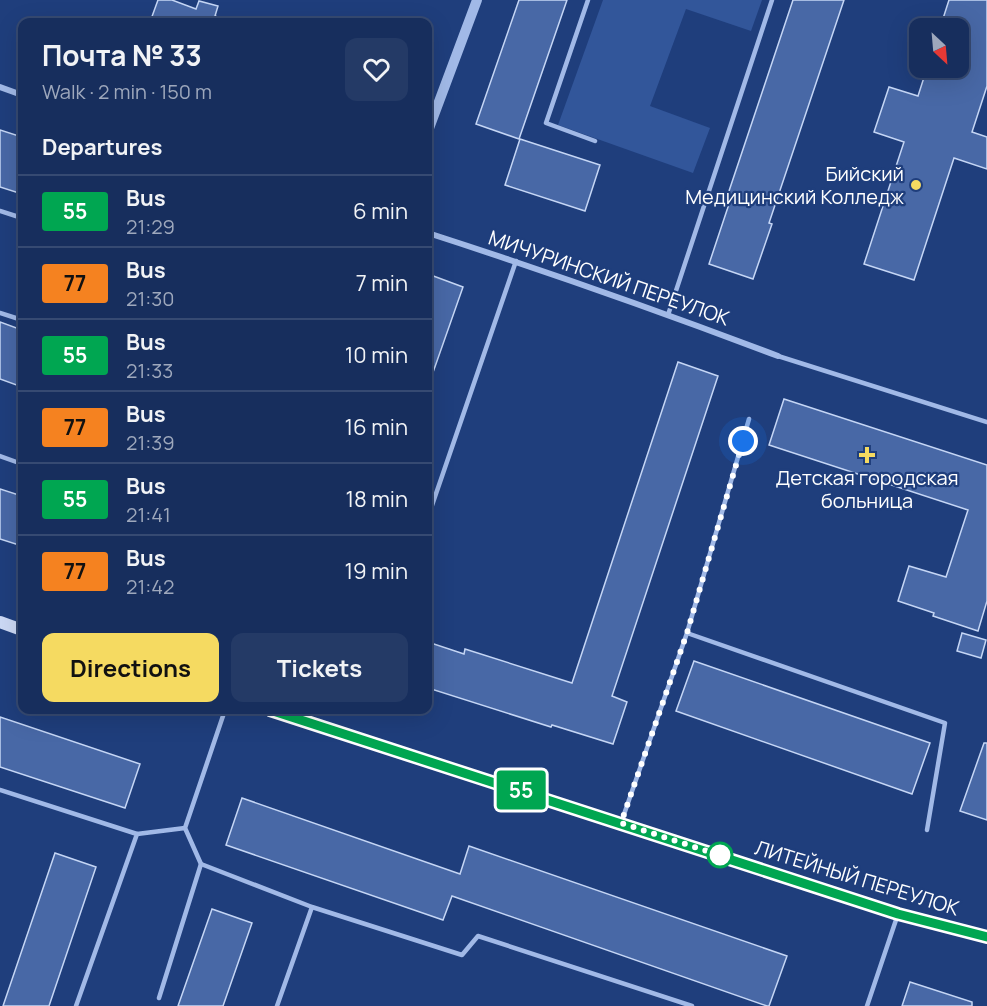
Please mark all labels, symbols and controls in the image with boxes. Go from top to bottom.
north arrow [909,18,969,78]
map controls [909,18,969,78]
text: Почта № 33 [42,36,202,74]
button: heart [345,38,408,101]
text: Walk · 2 min · 150 m [42,78,212,105]
text: Departures [42,132,162,162]
place label: Бийский Медицинский Колледж [685,160,904,210]
marker: Бийский Медицинский Колледж [909,178,923,192]
text: Bus [126,183,166,213]
text: 6 min [353,196,408,226]
text: 55 [63,197,87,225]
text: 21:29 [126,213,175,240]
street label: МИЧУРИНСКИЙ ПЕРЕУЛОК [485,224,733,332]
text: Bus [126,255,166,285]
text: 7 min [356,268,408,298]
text: 77 [64,269,86,297]
text: 21:30 [126,285,174,312]
text: Bus [126,327,166,357]
text: 10 min [345,340,408,370]
text: 55 [63,341,87,369]
text: 21:33 [126,357,173,384]
text: Bus [126,399,166,429]
text: 16 min [345,412,408,442]
text: 77 [64,413,86,441]
your location [728,426,758,456]
text: 21:39 [126,429,175,456]
marker: Детская городская больница [858,446,876,464]
place label: Детская городская больница [775,464,959,514]
text: Bus [126,471,166,501]
text: 18 min [345,484,408,514]
text: 55 [63,485,87,513]
text: 21:41 [126,501,171,528]
text: Bus [126,543,166,573]
text: 19 min [345,556,408,586]
text: 77 [64,557,86,585]
text: 21:42 [126,573,174,600]
button: Directions [42,633,219,702]
button: Tickets [231,633,408,702]
line badge: 55 [494,770,548,810]
text: 55 [509,776,533,804]
street label: ЛИТЕЙНЫЙ ПЕРЕУЛОК [752,834,963,921]
unlabelled marker [707,842,733,868]

